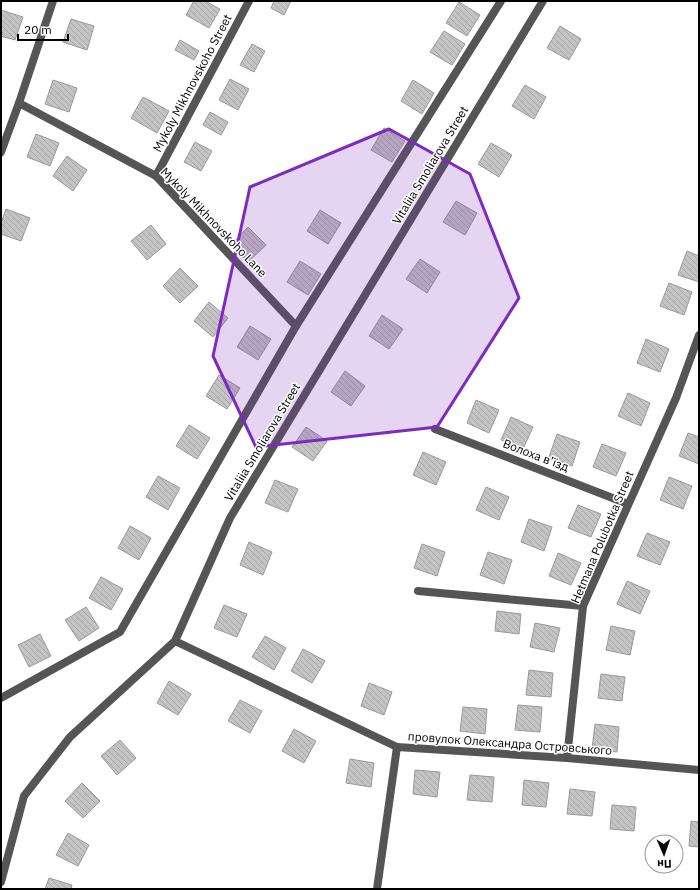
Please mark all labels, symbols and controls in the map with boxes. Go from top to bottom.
street label: Mykoly Mikhnovskoho Street [149,12,235,154]
scale bar [18,16,68,42]
text: 20 m [24,22,52,37]
street label: Vitaliia Smoliarova Street [389,103,471,227]
street label: Mykoly Mikhnovskoho Lane [158,164,271,280]
street label: Vitaliia Smoliarova Street [221,380,303,504]
street label: Волоха в’їзд [501,436,571,474]
street label: Hetmana Polubotka Street [567,469,637,605]
street label: провулок Олександра Островського [407,728,613,758]
north arrow [644,834,684,874]
text: Пн [657,857,672,871]

